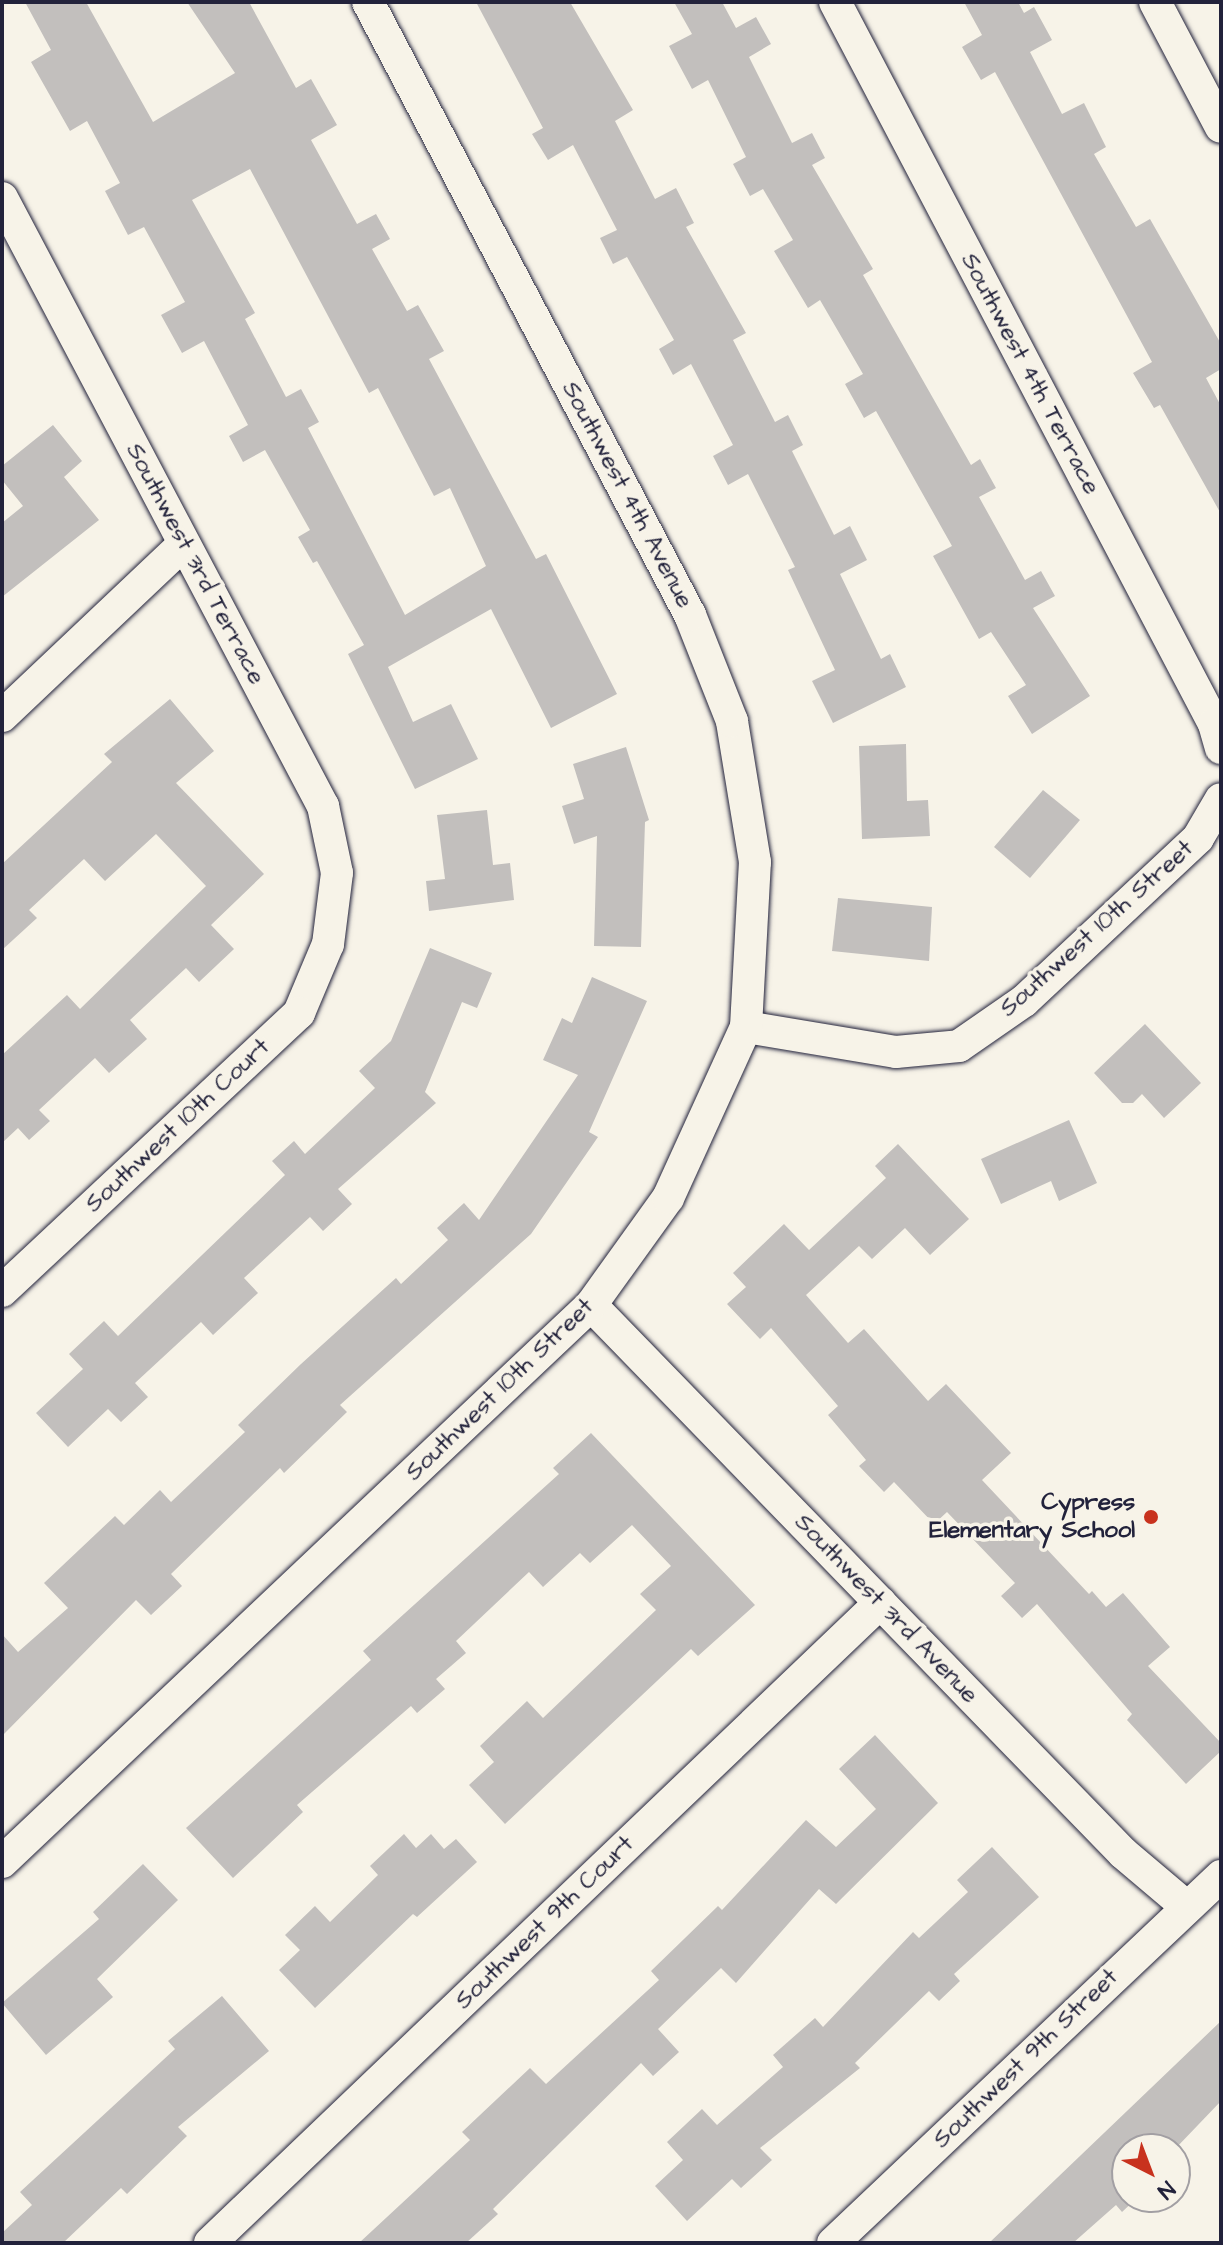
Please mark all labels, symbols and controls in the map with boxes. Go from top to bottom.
street label: Southwest 4th Terrace [954,249,1106,499]
street label: Southwest 4th Avenue [555,377,699,613]
street label: Southwest 3rd Terrace [119,439,271,689]
street label: Southwest 10th Street [995,835,1199,1023]
street label: Southwest 10th Court [80,1033,276,1219]
street label: Southwest 10th Street [400,1293,600,1487]
place label: Cypress Elementary School [929,1489,1135,1545]
street label: Southwest 3rd Avenue [788,1508,984,1710]
marker: Cypress Elementary School [1142,1508,1160,1526]
street label: Southwest 9th Court [450,1830,640,2016]
street label: Southwest 9th Street [928,1963,1124,2155]
north arrow [1111,2133,1191,2213]
text: N [1151,2174,1182,2206]

